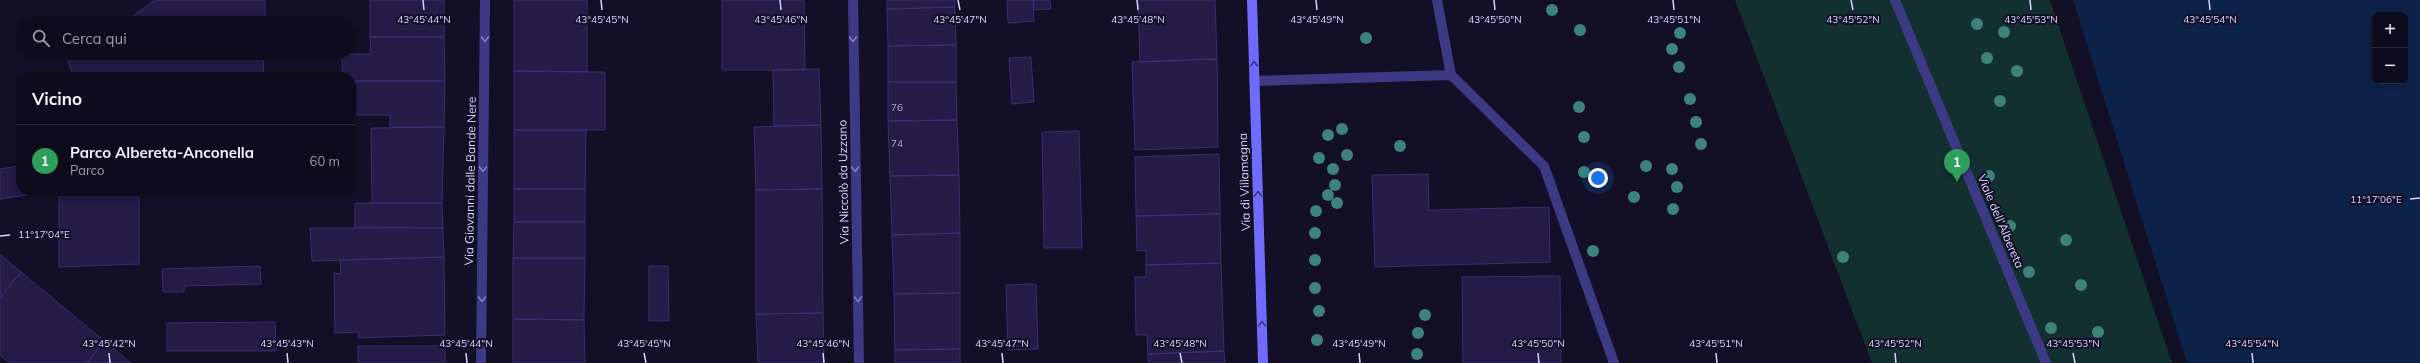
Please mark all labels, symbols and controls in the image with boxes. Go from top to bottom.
map controls [2372,12,2408,84]
button: + [2372,12,2408,48]
text: 43°45'44"N [397,13,451,26]
text: 43°45'45"N [575,13,629,26]
text: 43°45'46"N [754,13,808,26]
text: 43°45'47"N [933,13,987,26]
text: 43°45'48"N [1111,13,1165,26]
text: 43°45'49"N [1290,13,1344,26]
text: 43°45'50"N [1468,13,1522,26]
text: 43°45'51"N [1647,13,1701,26]
text: 43°45'52"N [1826,13,1880,26]
text: 43°45'53"N [2004,13,2058,26]
text: 43°45'54"N [2183,13,2237,26]
search box [16,16,356,60]
icon: search [30,27,52,49]
text: Cerca qui [62,29,127,48]
one-way arrow [481,36,489,42]
one-way arrow [849,36,857,42]
button: − [2372,48,2408,84]
one-way arrow [1249,61,1258,67]
text: Vicino [32,88,82,109]
street label: Via Giovanni dalle Bande Nere [461,96,479,266]
house number: 76 [891,101,903,114]
street label: Via Niccolò da Uzzano [834,119,852,244]
street label: Via di Villamagna [1235,133,1253,231]
house number: 74 [891,137,903,150]
text: Parco Albereta-Anconella [70,143,254,162]
pin: 1 [1944,149,1970,182]
text: 1 [41,153,49,169]
text: 60 m [310,153,340,169]
text: Parco [70,162,104,178]
one-way arrow [479,166,488,172]
one-way arrow [851,166,860,172]
your location [1588,168,1608,188]
street label: Viale dell'Albereta [1974,172,2028,270]
one-way arrow [1253,191,1262,197]
text: 11°17'06"E [2350,193,2402,206]
text: 11°17'04"E [18,228,70,241]
one-way arrow [478,296,486,302]
one-way arrow [854,296,862,302]
one-way arrow [1258,321,1266,327]
text: 43°45'42"N [82,337,136,350]
text: 43°45'43"N [260,337,314,350]
text: 43°45'44"N [439,337,493,350]
text: 43°45'45"N [617,337,671,350]
text: 43°45'46"N [796,337,850,350]
text: 43°45'47"N [975,337,1029,350]
text: 43°45'48"N [1153,337,1207,350]
text: 43°45'49"N [1332,337,1386,350]
text: 43°45'50"N [1511,337,1565,350]
text: 43°45'51"N [1689,337,1743,350]
text: 43°45'52"N [1868,337,1922,350]
text: 43°45'53"N [2046,337,2100,350]
text: 43°45'54"N [2225,337,2279,350]

